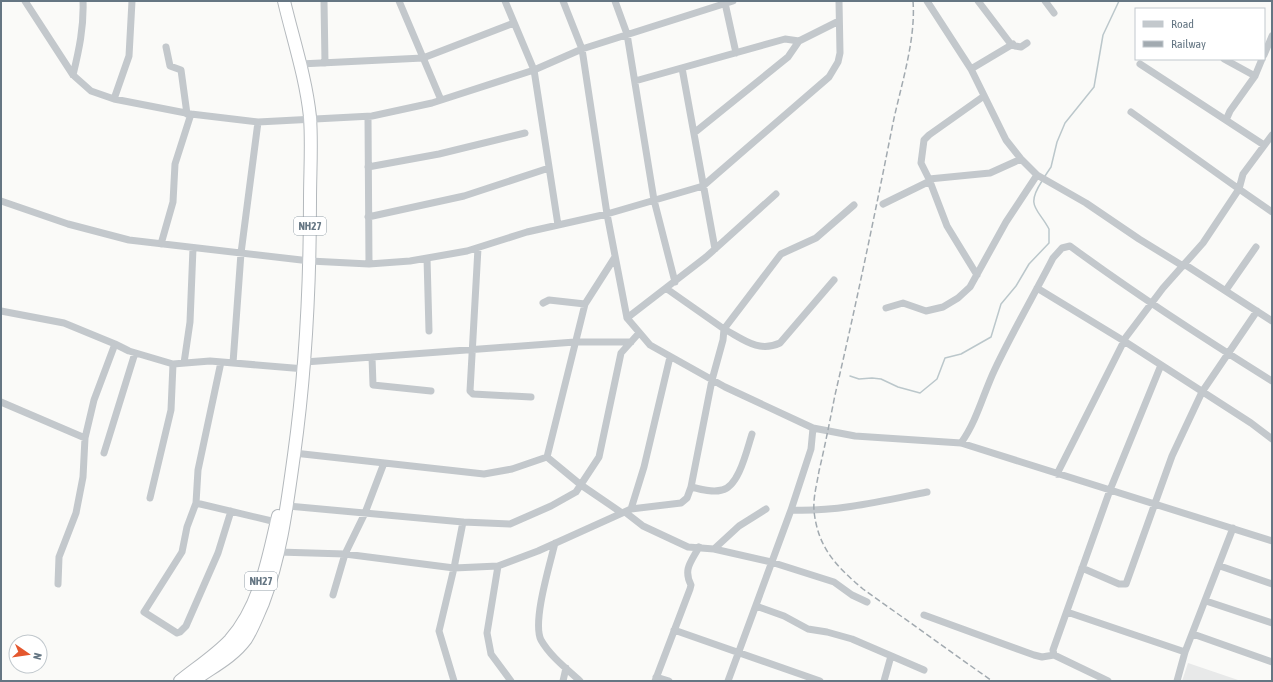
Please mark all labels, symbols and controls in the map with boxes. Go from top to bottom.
legend [1135,8,1265,60]
text: Road [1171,17,1194,31]
text: Railway [1171,37,1206,51]
road number: NH27 [294,217,326,235]
road number: NH27 [245,572,277,590]
north arrow [8,634,48,674]
text: N [31,652,44,661]

